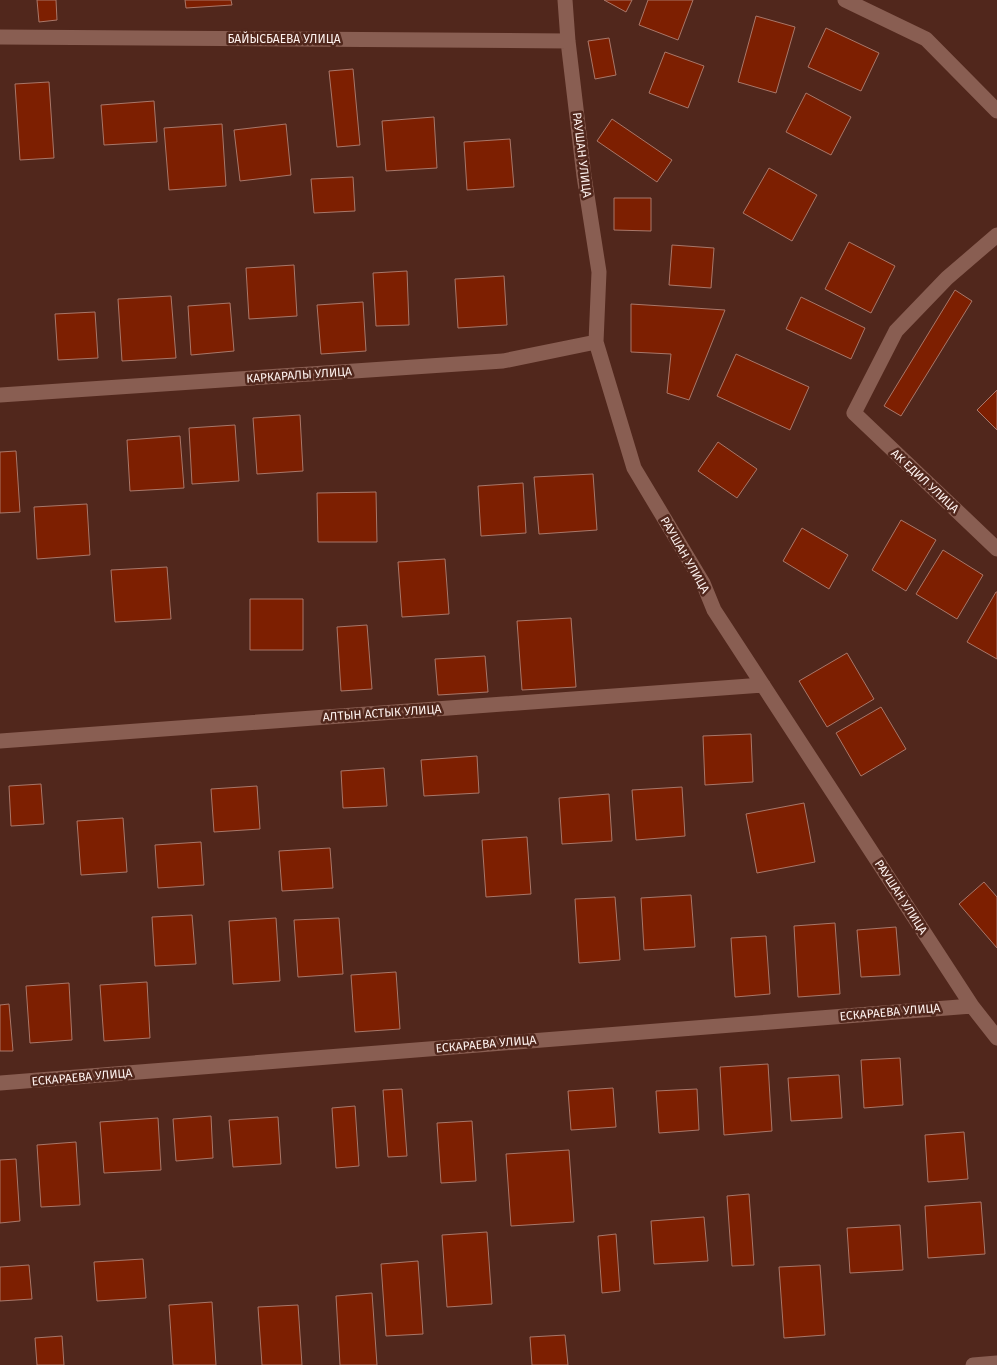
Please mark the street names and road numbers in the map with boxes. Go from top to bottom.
street label: БАЙЫСБАЕВА УЛИЦА [227,31,341,46]
street label: РАУШАН УЛИЦА [570,112,594,199]
street label: КАРКАРАЛЫ УЛИЦА [246,364,353,386]
street label: АК ЕДИЛ УЛИЦА [888,446,962,516]
street label: РАУШАН УЛИЦА [657,514,713,596]
street label: АЛТЫН АСТЫК УЛИЦА [322,702,442,724]
street label: РАУШАН УЛИЦА [872,857,930,937]
street label: ЕСКАРАЕВА УЛИЦА [839,1001,941,1023]
street label: ЕСКАРАЕВА УЛИЦА [435,1033,537,1055]
street label: ЕСКАРАЕВА УЛИЦА [31,1066,133,1088]

